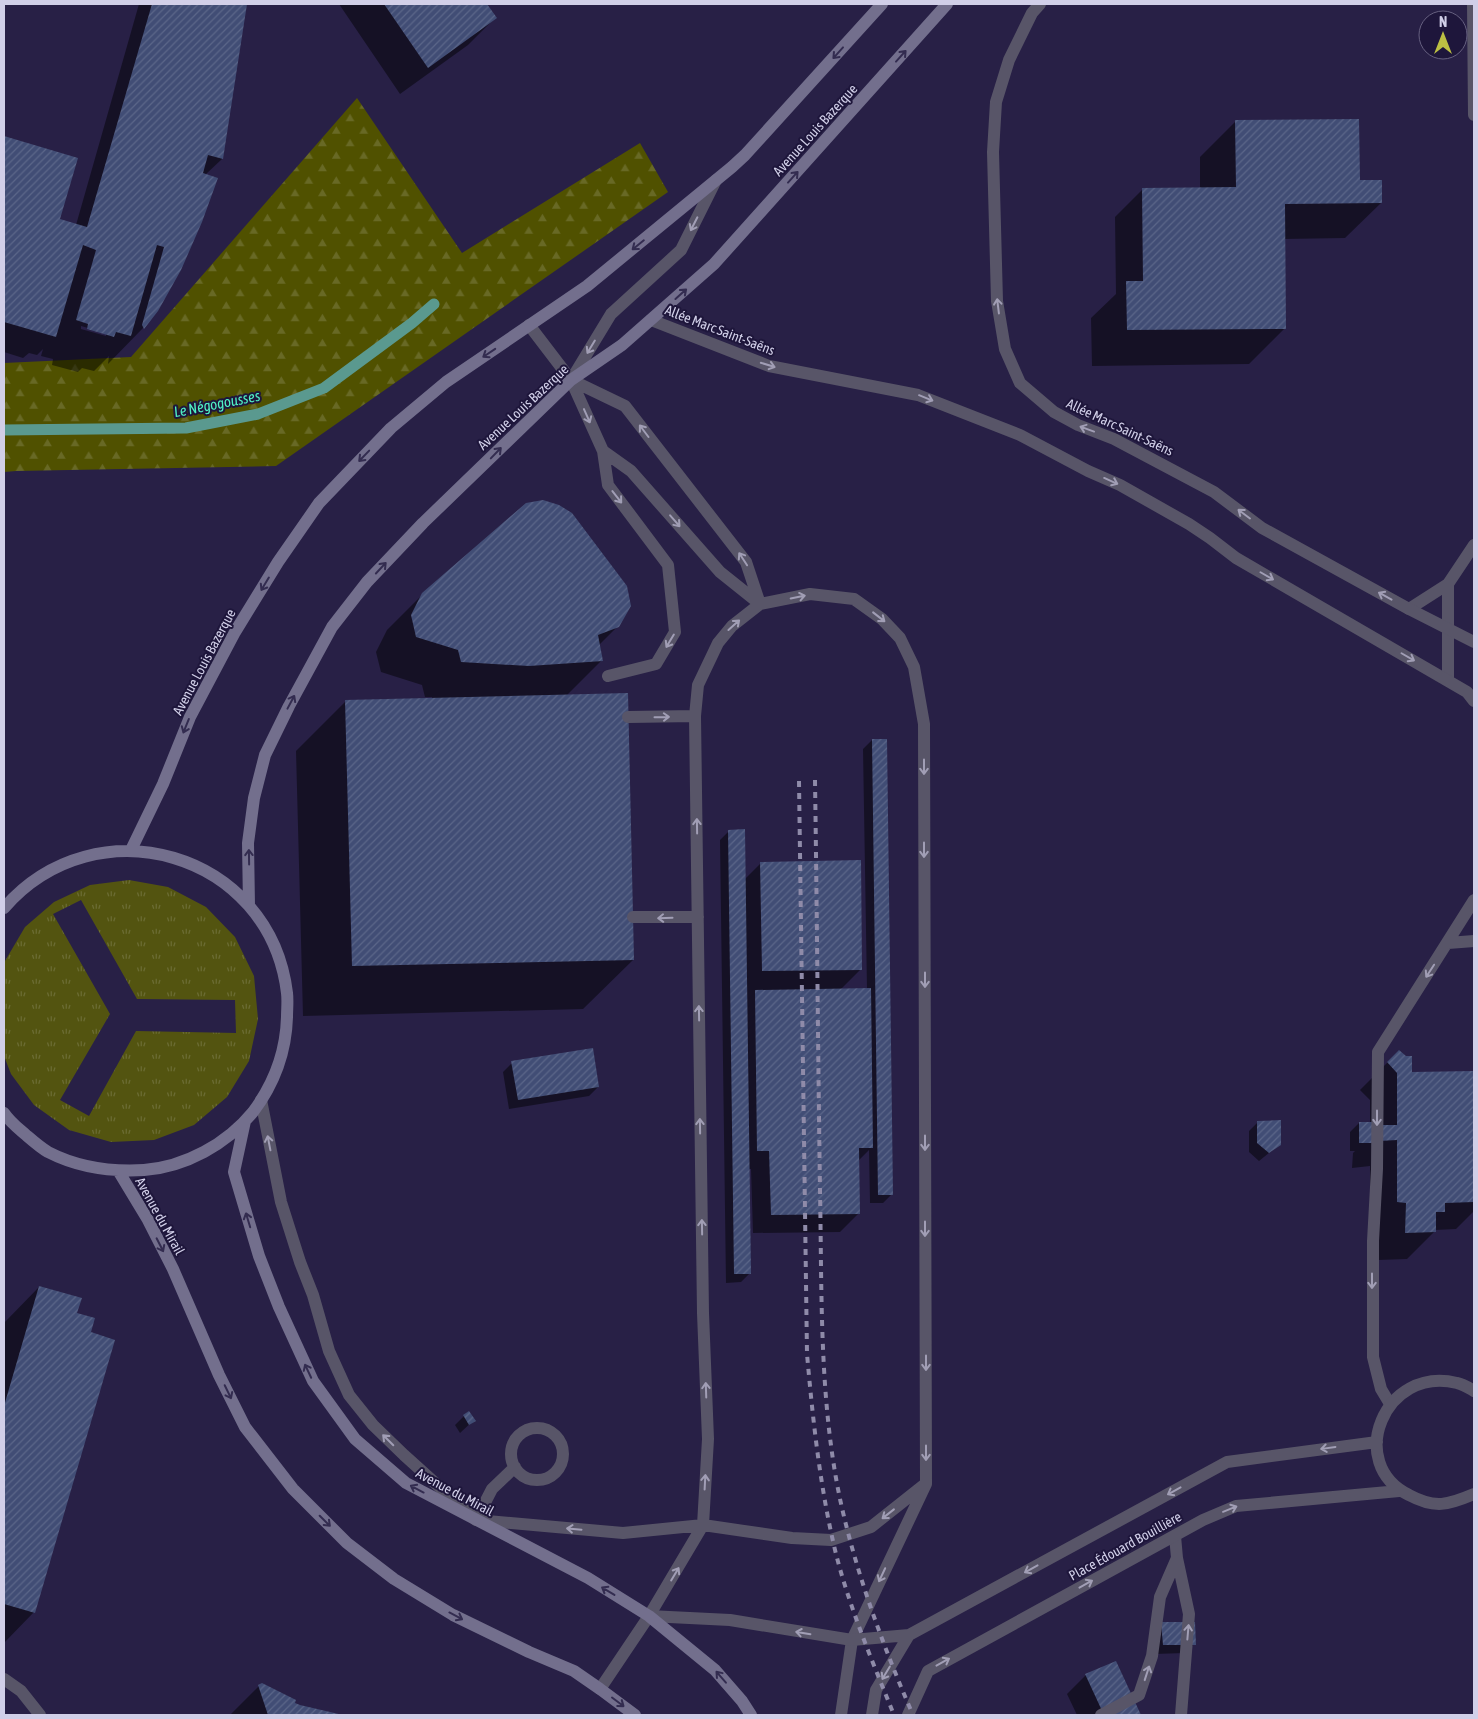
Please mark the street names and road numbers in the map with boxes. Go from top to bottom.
street label: Avenue Louis Bazerque [770,81,860,179]
street label: Allée Marc Saint-Saëns [663,302,777,358]
street label: Avenue Louis Bazerque [474,361,572,453]
street label: Allée Marc Saint-Saëns [1064,395,1176,459]
street label: Avenue Louis Bazerque [169,606,239,718]
street label: Avenue du Mirail [132,1175,188,1258]
street label: Avenue du Mirail [413,1465,497,1519]
street label: Place Édouard Bouillière [1066,1508,1184,1584]

